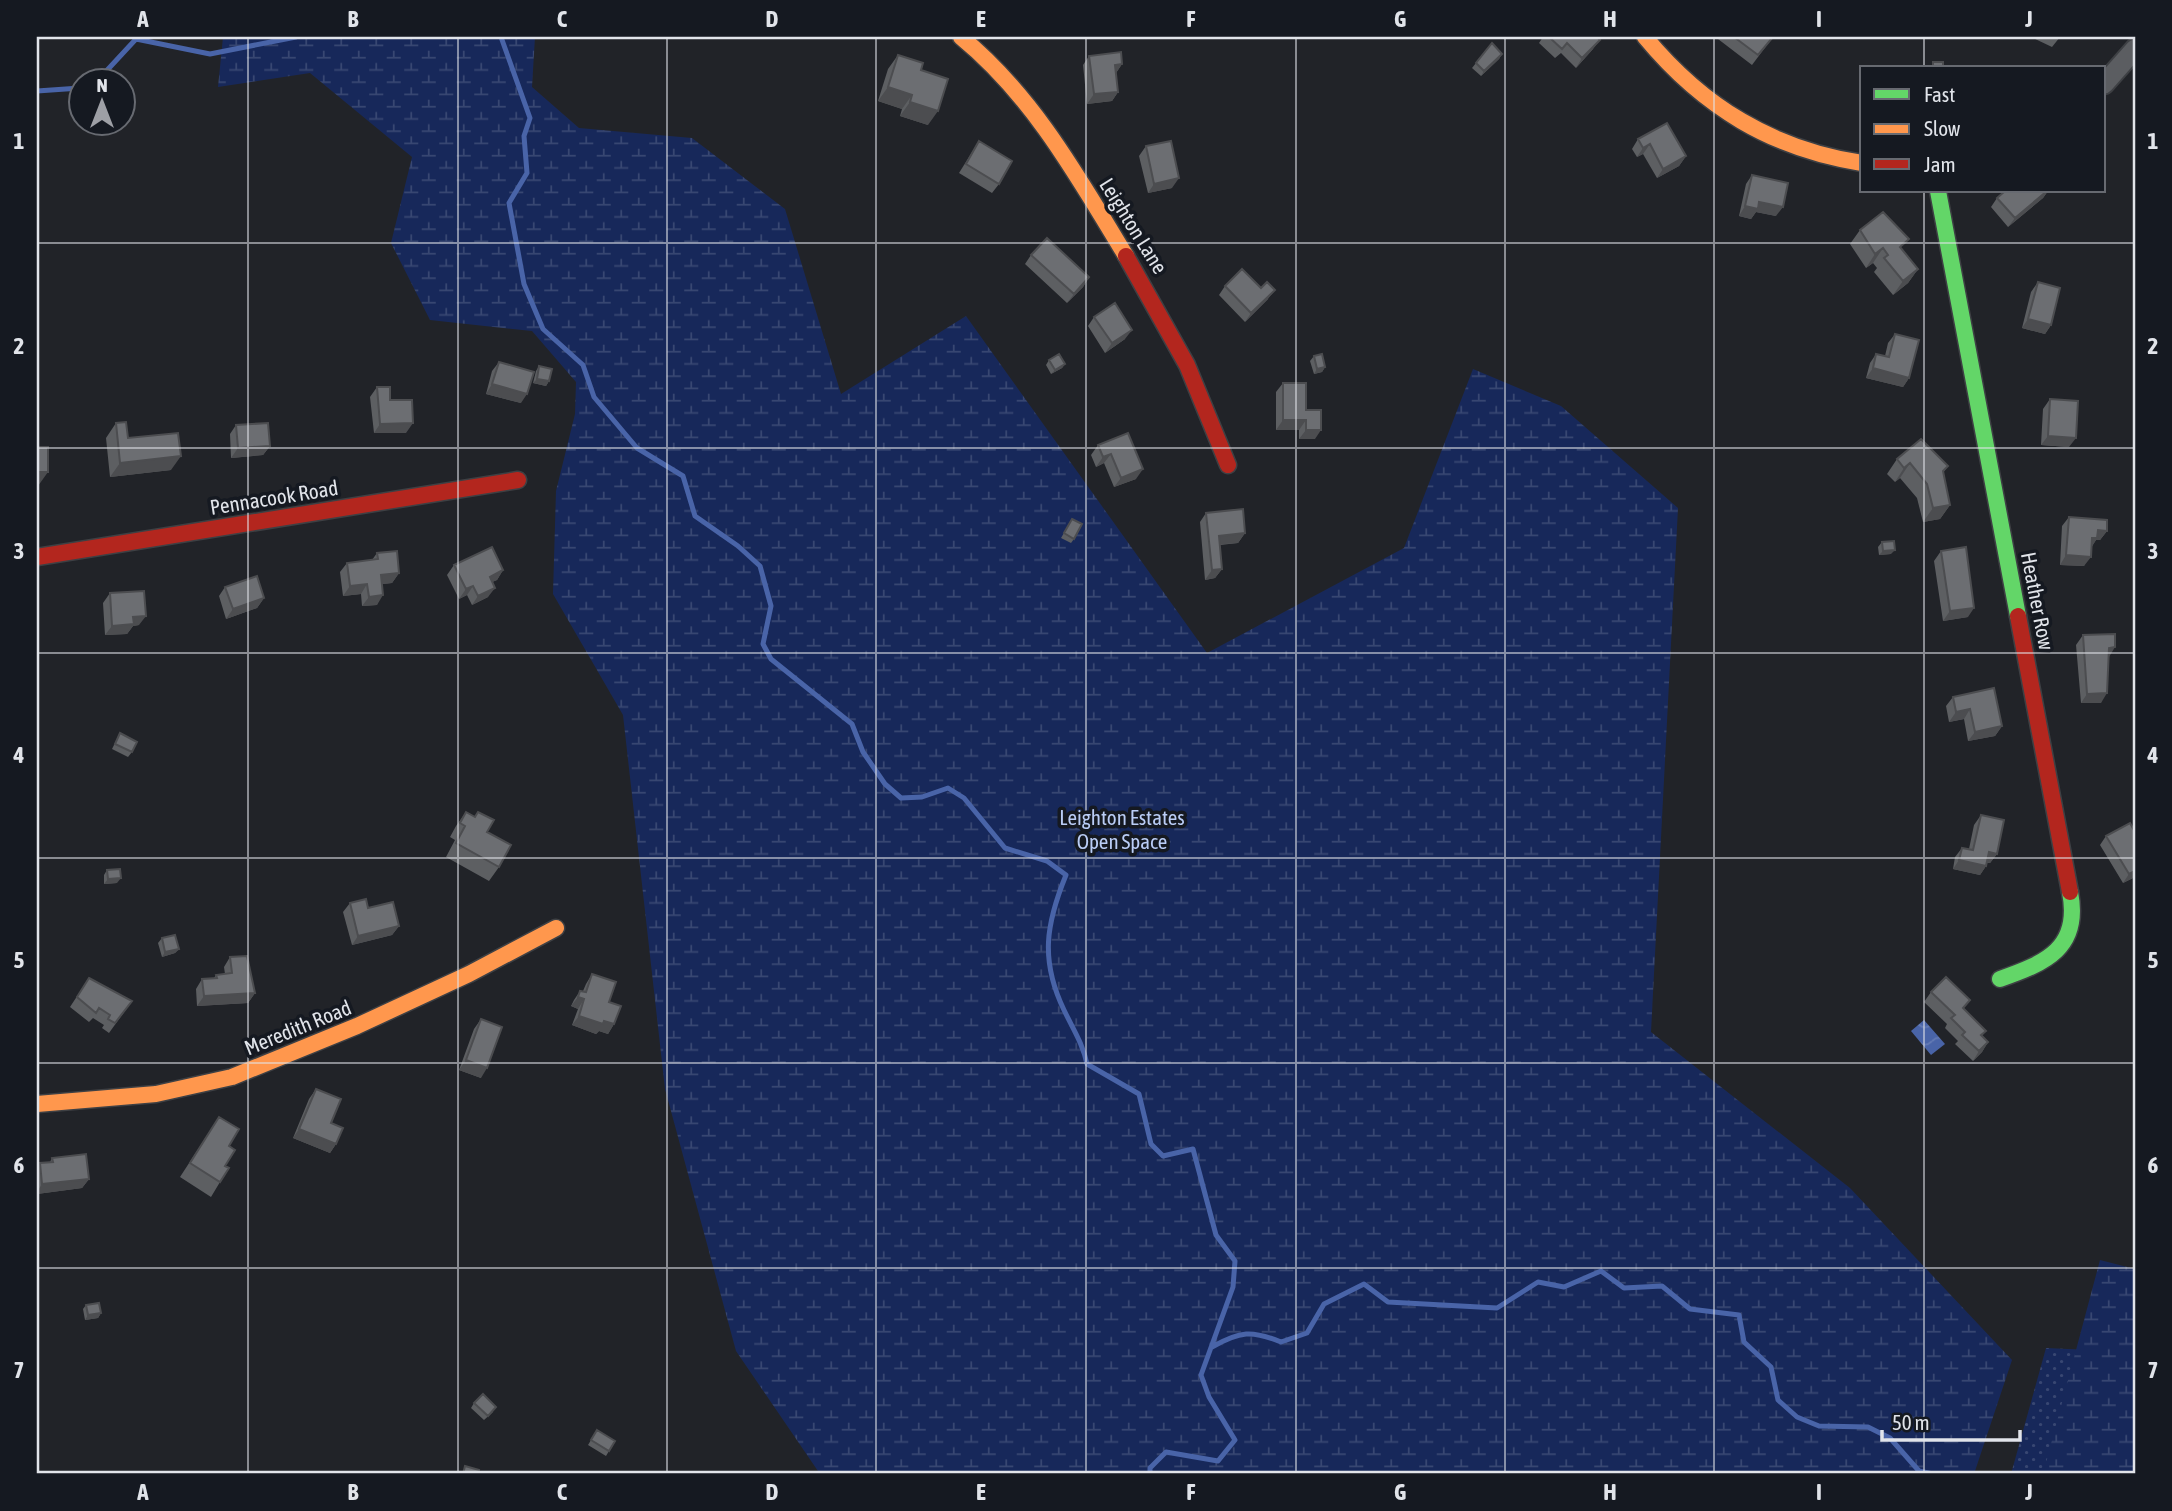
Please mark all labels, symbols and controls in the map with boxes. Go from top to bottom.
text: A [136,6,149,32]
text: B [348,6,359,32]
text: C [557,6,568,32]
text: D [766,6,779,32]
text: E [976,6,986,32]
text: F [1186,6,1196,32]
text: G [1394,6,1406,32]
text: H [1603,6,1617,32]
text: I [1816,6,1822,32]
text: J [2024,6,2033,32]
north arrow [66,66,136,136]
legend [1860,66,2106,192]
text: N [96,74,108,96]
text: Fast [1924,82,1955,106]
text: Slow [1924,116,1961,140]
text: 1 [14,128,25,154]
text: 1 [2148,128,2159,154]
text: Jam [1924,152,1956,176]
street label: Leighton Lane [1095,173,1173,278]
text: 2 [14,333,24,359]
text: 2 [2148,333,2158,359]
street label: Pennacook Road [208,475,340,519]
text: 3 [14,538,24,564]
text: 3 [2148,538,2158,564]
street label: Heather Row [2017,550,2059,652]
text: 4 [13,742,25,768]
text: 4 [2147,742,2159,768]
park label: Leighton Estates Open Space [1059,805,1185,853]
text: 5 [14,947,25,973]
text: 5 [2148,947,2159,973]
street label: Meredith Road [241,995,355,1059]
text: 6 [14,1152,25,1178]
text: 6 [2148,1152,2159,1178]
text: 7 [14,1357,24,1383]
text: 7 [2148,1357,2158,1383]
scale bar [1882,1399,2020,1443]
text: 50 m [1892,1410,1930,1434]
text: A [136,1479,149,1505]
text: B [348,1479,359,1505]
text: C [557,1479,568,1505]
text: D [766,1479,779,1505]
text: E [976,1479,986,1505]
text: F [1186,1479,1196,1505]
text: G [1394,1479,1406,1505]
text: H [1603,1479,1617,1505]
text: I [1816,1479,1822,1505]
text: J [2024,1479,2033,1505]

